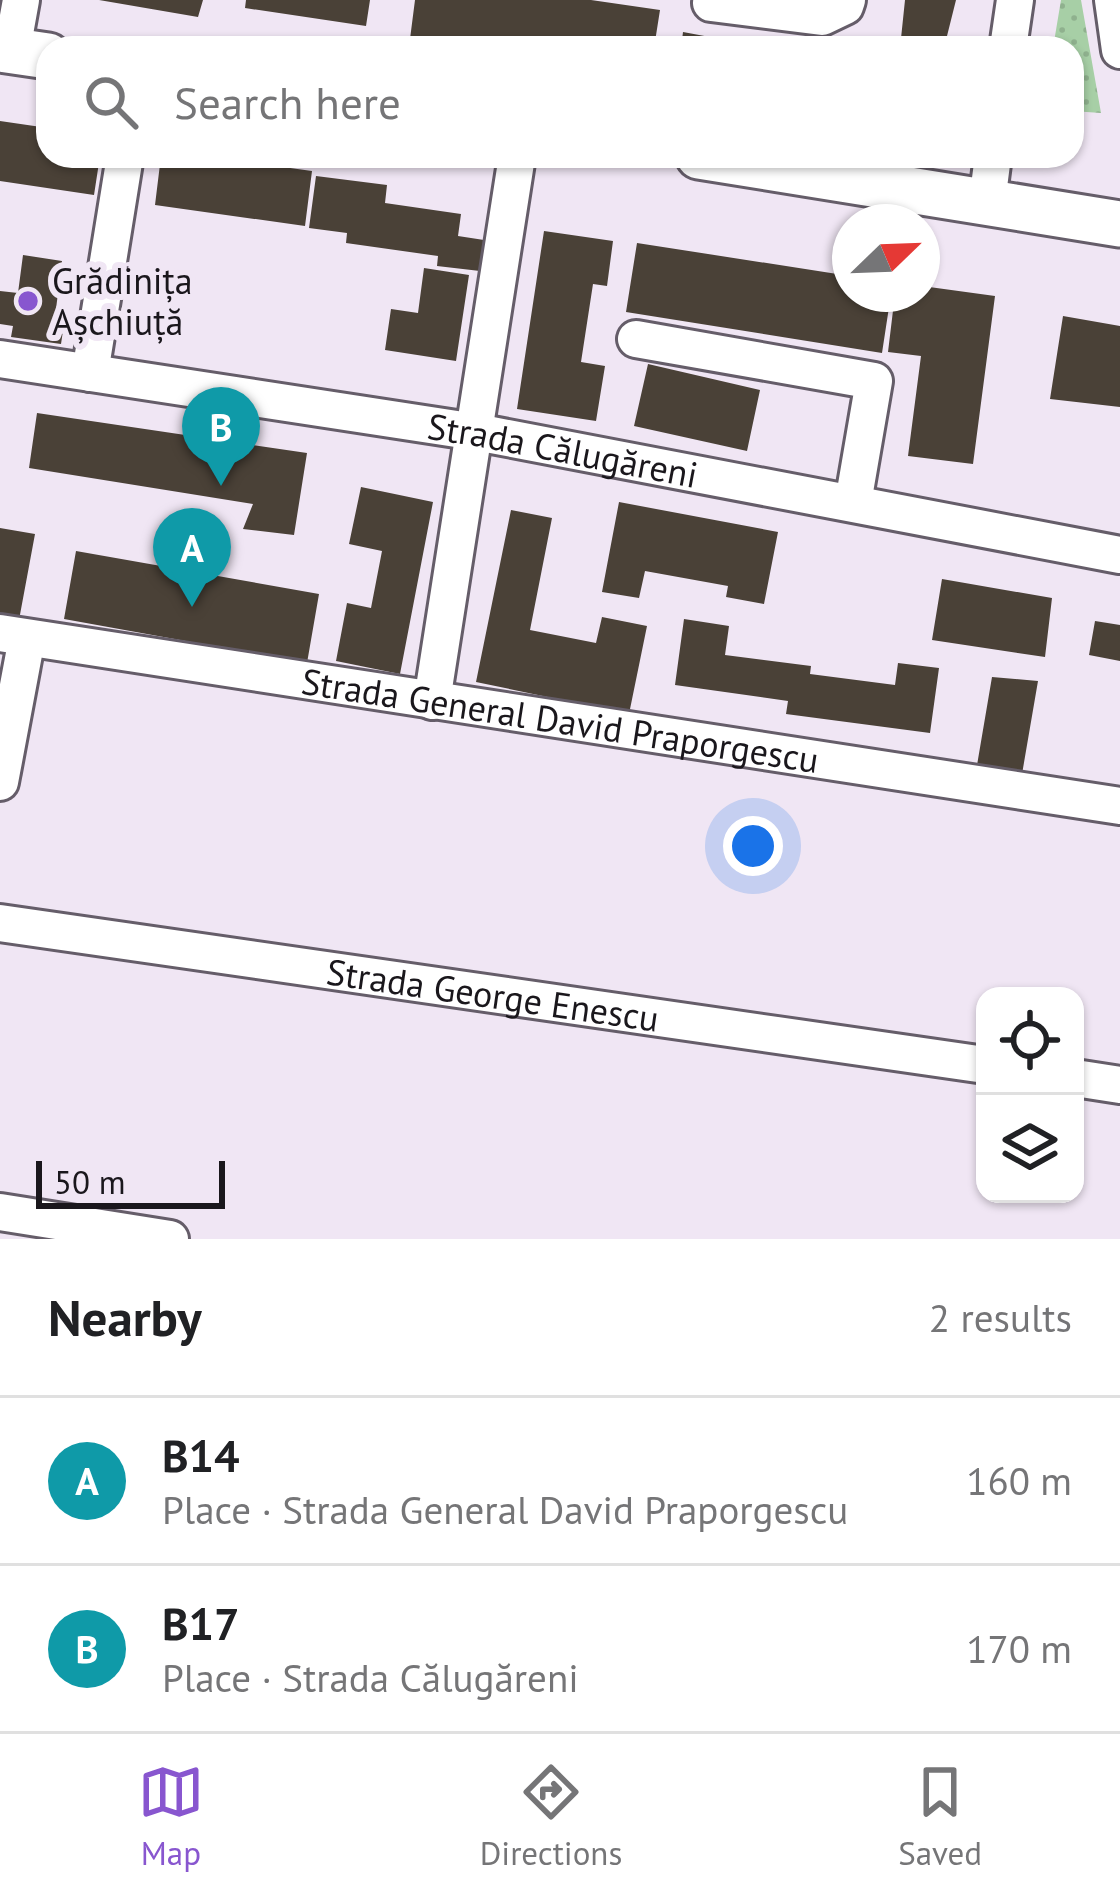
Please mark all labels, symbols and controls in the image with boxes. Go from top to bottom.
search box [36,36,1084,168]
icon: search [78,69,144,135]
text: Search here [174,73,401,131]
north arrow [832,204,940,312]
place label: Grădinița Așchiuță [52,257,193,345]
marker: Grădinița Așchiuță [15,288,41,314]
pin: B [182,387,260,486]
street label: Strada Călugăreni [425,401,702,497]
pin: A [153,508,231,607]
street label: Strada General David Praporgescu [298,656,822,783]
your location [723,816,783,876]
street label: Strada George Enescu [324,947,662,1041]
map controls [976,987,1084,1203]
button: locate [976,987,1084,1095]
button: layers [976,1095,1084,1203]
scale bar [36,1155,225,1208]
text: 50 m [54,1160,126,1203]
text: Nearby [48,1284,202,1350]
text: 2 results [929,1292,1072,1343]
text: B14 [162,1426,240,1484]
text: A [75,1455,99,1506]
text: 160 m [966,1455,1072,1506]
text: Place · Strada General David Praporgescu [162,1484,848,1535]
text: B17 [162,1594,240,1652]
text: B [75,1623,99,1674]
text: 170 m [966,1623,1072,1674]
text: Place · Strada Călugăreni [162,1652,579,1703]
tab: Map [138,1759,204,1874]
tab: Directions [480,1759,622,1874]
tab: Saved [898,1759,982,1874]

